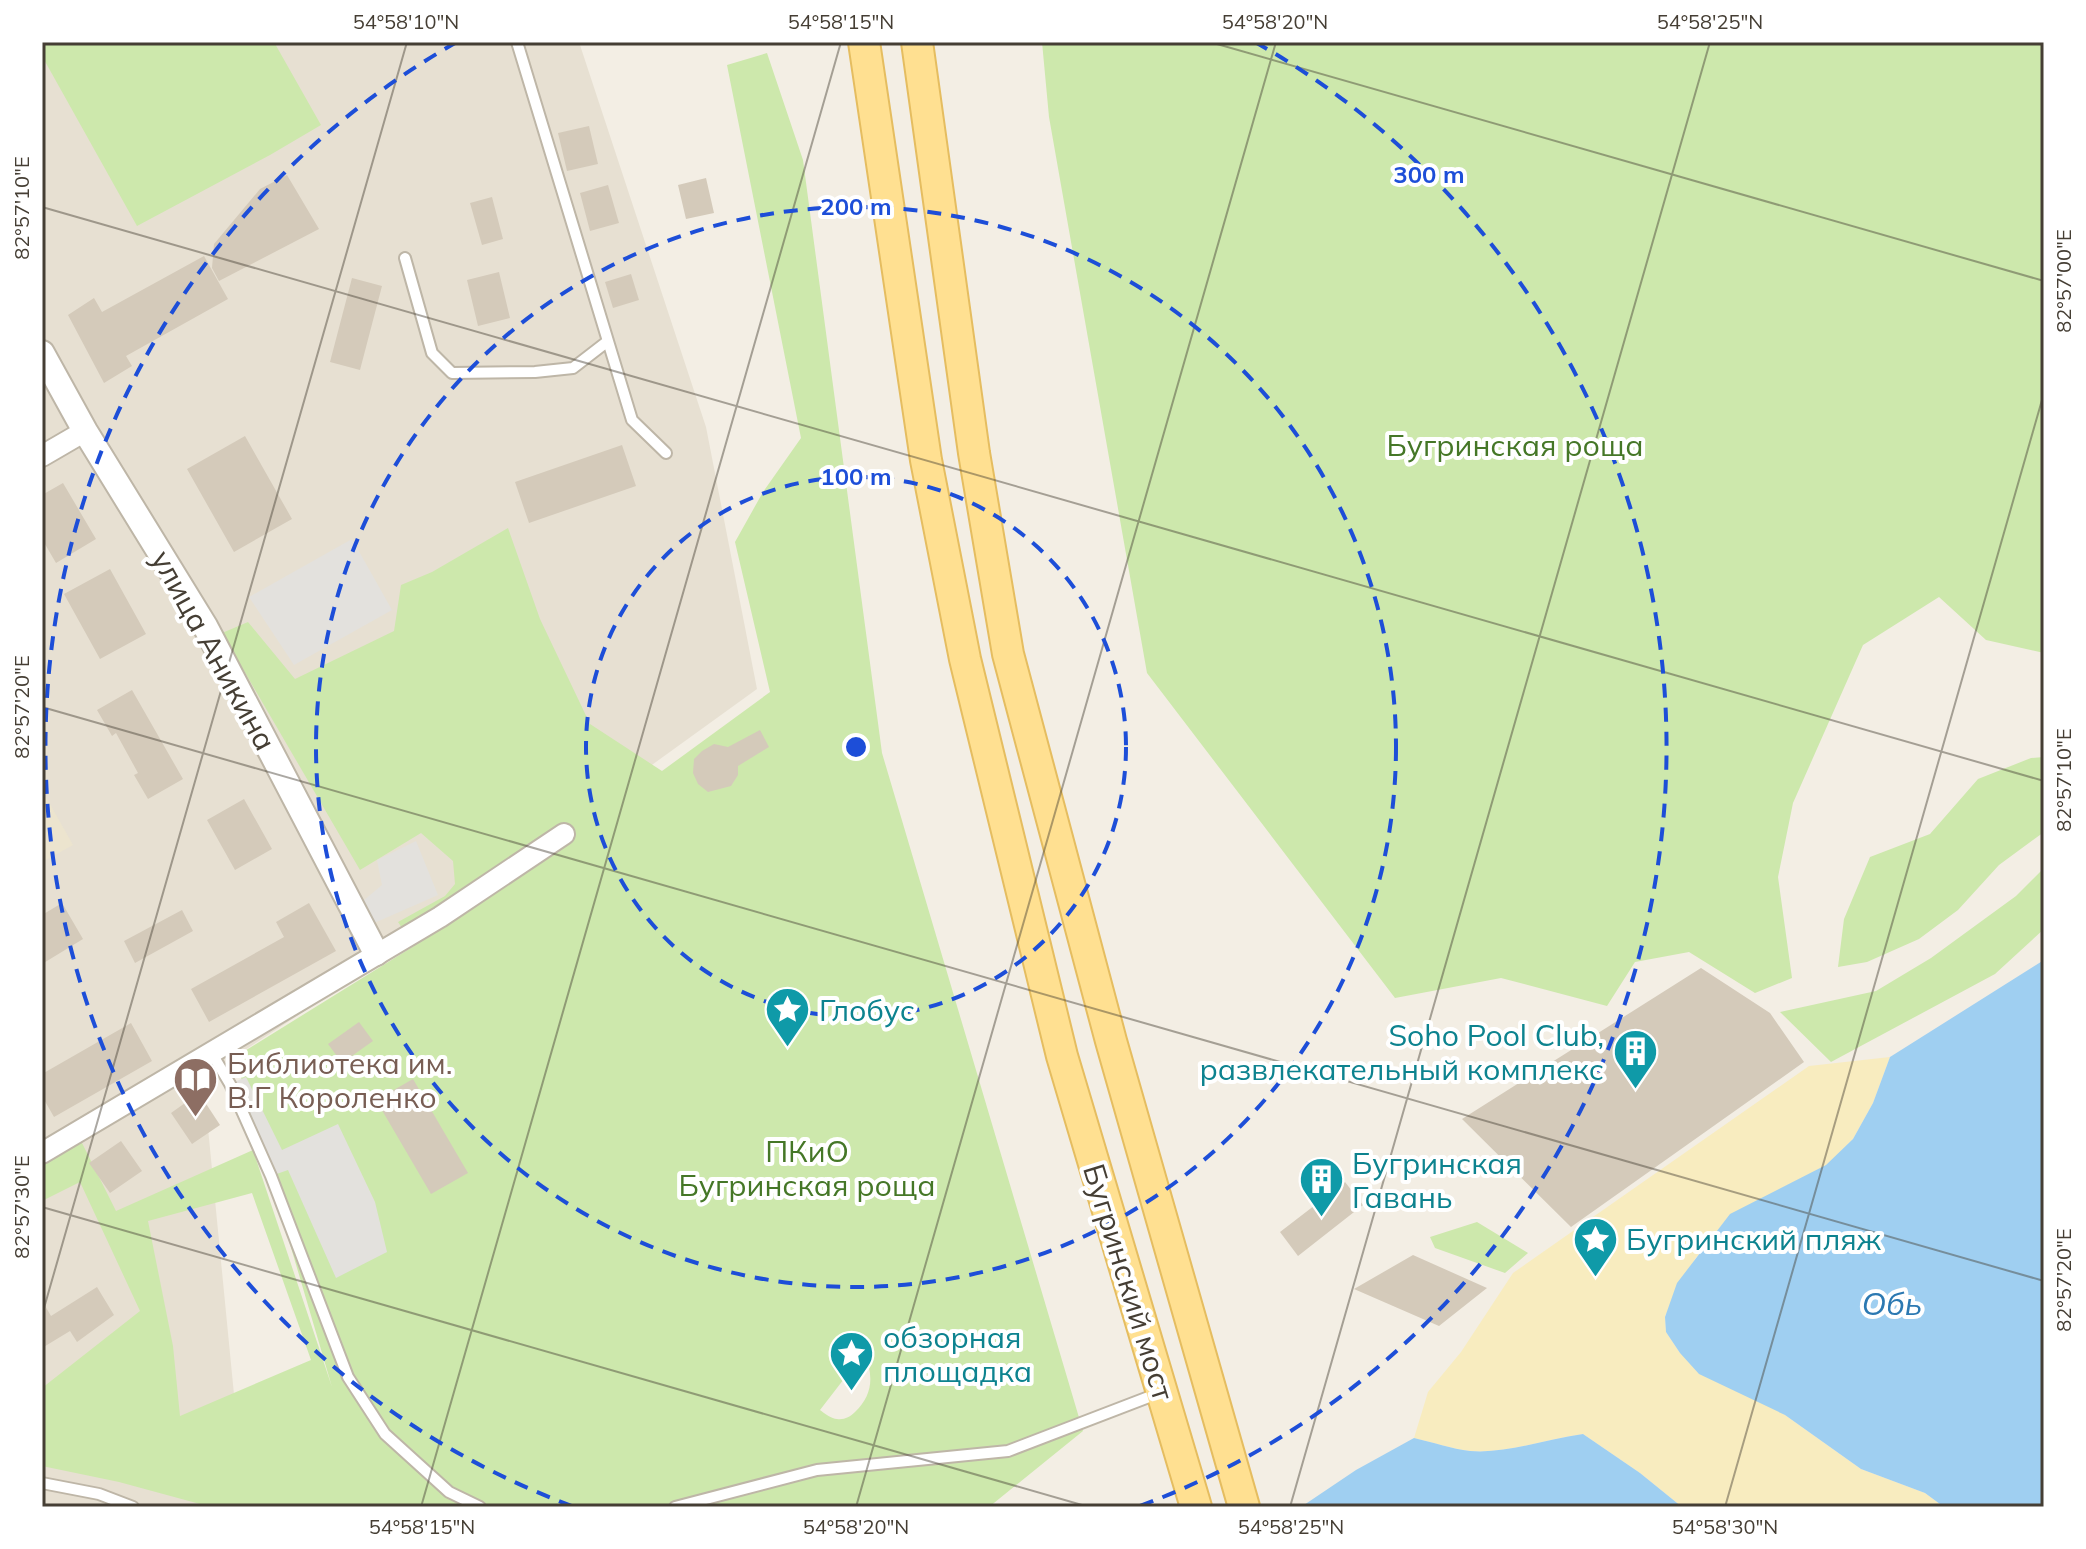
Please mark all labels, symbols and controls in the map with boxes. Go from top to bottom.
text: 54°58'10"N [353,9,459,34]
text: 54°58'15"N [788,9,894,34]
text: 54°58'20"N [1222,9,1328,34]
text: 54°58'25"N [1657,9,1763,34]
text: 82°57'10"E [9,156,34,260]
text: 300 m [1393,159,1465,189]
text: 200 m [820,191,892,221]
text: 82°57'00"E [2051,229,2076,333]
park label: Бугринская роща [1386,426,1644,464]
text: 100 m [820,461,892,491]
street label: улица Аникина [143,543,285,757]
text: 82°57'20"E [9,655,34,759]
text: 82°57'10"E [2051,728,2076,832]
centre of rings [842,733,870,761]
place icon: Глобус [764,986,812,1049]
place label: Глобус [819,991,915,1029]
place label: Soho Pool Club, развлекательный комплекс [1199,1016,1604,1088]
building icon: Soho Pool Club, развлекательный комплекс [1611,1028,1659,1091]
place label: Библиотека им. В.Г Короленко [227,1044,453,1116]
library icon: Библиотека им. В.Г Короленко [172,1056,220,1119]
park label: ПКиО Бугринская роща [678,1132,936,1204]
place label: Бугринская Гавань [1352,1144,1522,1216]
text: 82°57'30"E [9,1155,34,1259]
building icon: Бугринская Гавань [1297,1156,1345,1219]
street label: Бугринский мост [1075,1159,1183,1405]
place icon: Бугринский пляж [1571,1215,1619,1278]
place label: Бугринский пляж [1626,1220,1882,1258]
text: 82°57'20"E [2051,1228,2076,1332]
water label: Обь [1862,1283,1922,1323]
place label: обзорная площадка [883,1318,1032,1390]
place icon: обзорная площадка [828,1330,876,1393]
text: 54°58'15"N [369,1514,475,1539]
text: 54°58'20"N [803,1514,909,1539]
text: 54°58'25"N [1238,1514,1344,1539]
text: 54°58'30"N [1672,1514,1778,1539]

